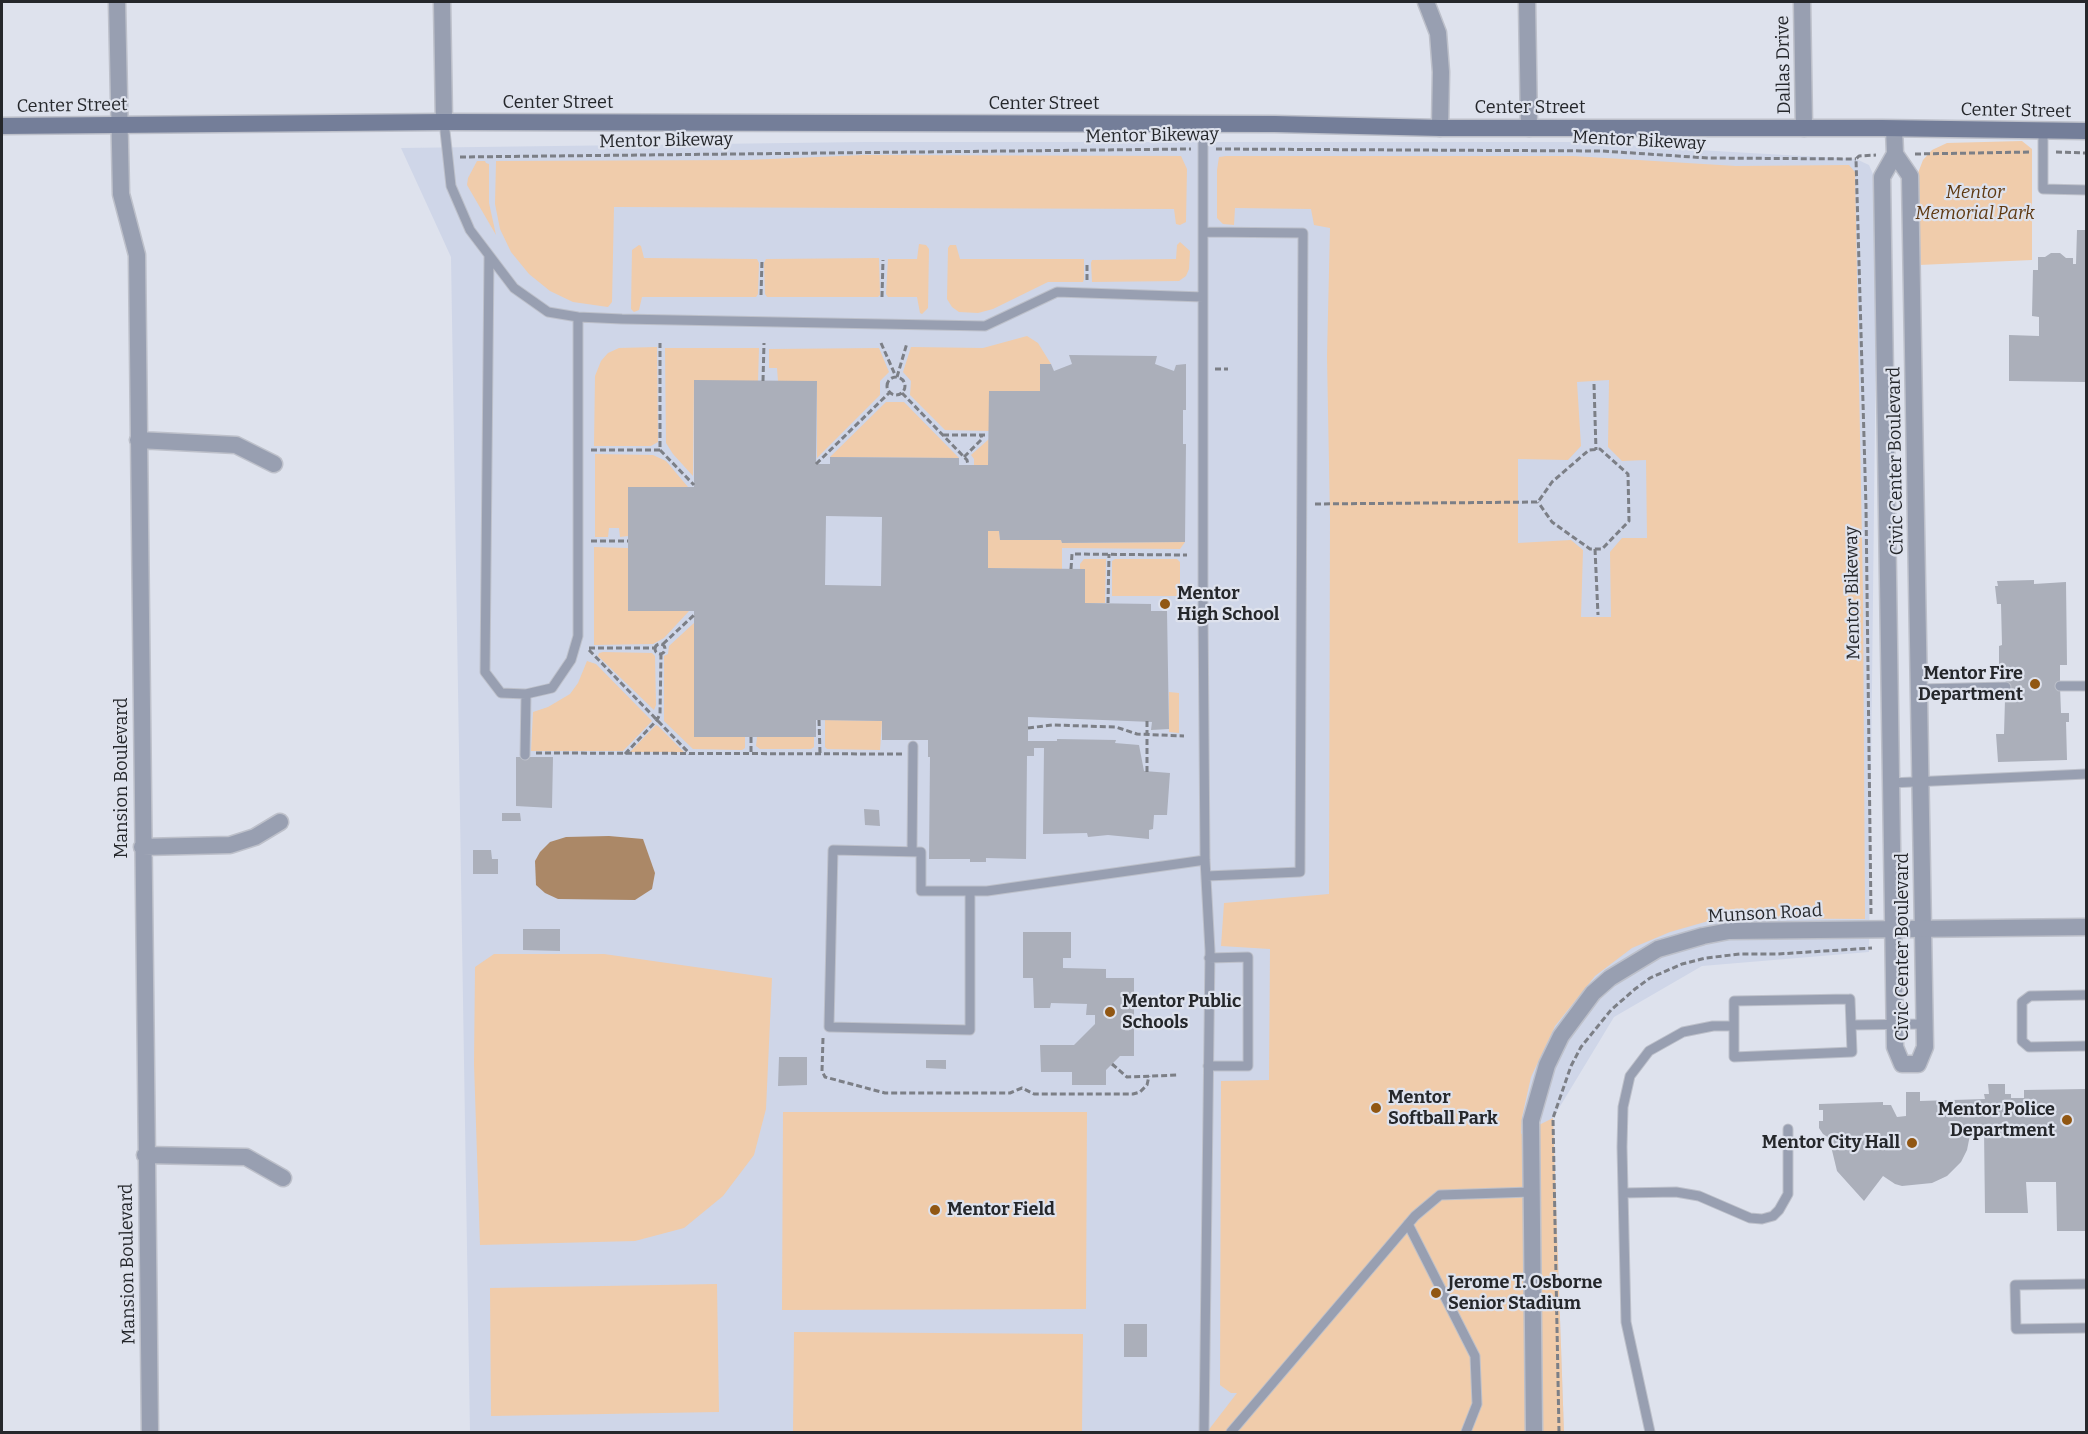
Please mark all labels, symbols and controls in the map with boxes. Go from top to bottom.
street label: Dallas Drive [1772,15,1796,115]
street label: Center Street [503,92,613,114]
street label: Center Street [989,93,1099,115]
street label: Center Street [16,94,128,118]
street label: Center Street [1475,97,1585,119]
street label: Center Street [1960,99,2072,123]
street label: Mentor Bikeway [1085,124,1219,148]
street label: Mentor Bikeway [1572,127,1706,155]
street label: Mentor Bikeway [599,129,733,153]
park label: Mentor Memorial Park [1915,182,2035,224]
street label: Civic Center Boulevard [1884,367,1908,555]
street label: Mentor Bikeway [1841,526,1865,660]
place label: Mentor High School [1177,583,1279,626]
marker: Mentor High School [1158,597,1172,611]
place label: Mentor Fire Department [1918,663,2023,706]
marker: Mentor Fire Department [2028,677,2042,691]
street label: Mansion Boulevard [111,697,133,859]
street label: Civic Center Boulevard [1892,853,1914,1041]
street label: Munson Road [1707,900,1823,928]
place label: Mentor Public Schools [1122,991,1241,1034]
marker: Mentor Public Schools [1103,1005,1117,1019]
place label: Mentor Softball Park [1388,1087,1498,1130]
place label: Mentor Police Department [1938,1099,2055,1142]
marker: Mentor Softball Park [1369,1101,1383,1115]
marker: Mentor Police Department [2060,1113,2074,1127]
place label: Mentor City Hall [1762,1132,1900,1154]
marker: Mentor City Hall [1905,1136,1919,1150]
street label: Mansion Boulevard [116,1183,140,1345]
place label: Mentor Field [947,1199,1055,1221]
marker: Mentor Field [928,1203,942,1217]
place label: Jerome T. Osborne Senior Stadium [1448,1272,1602,1314]
marker: Jerome T. Osborne Senior Stadium [1429,1286,1443,1300]

